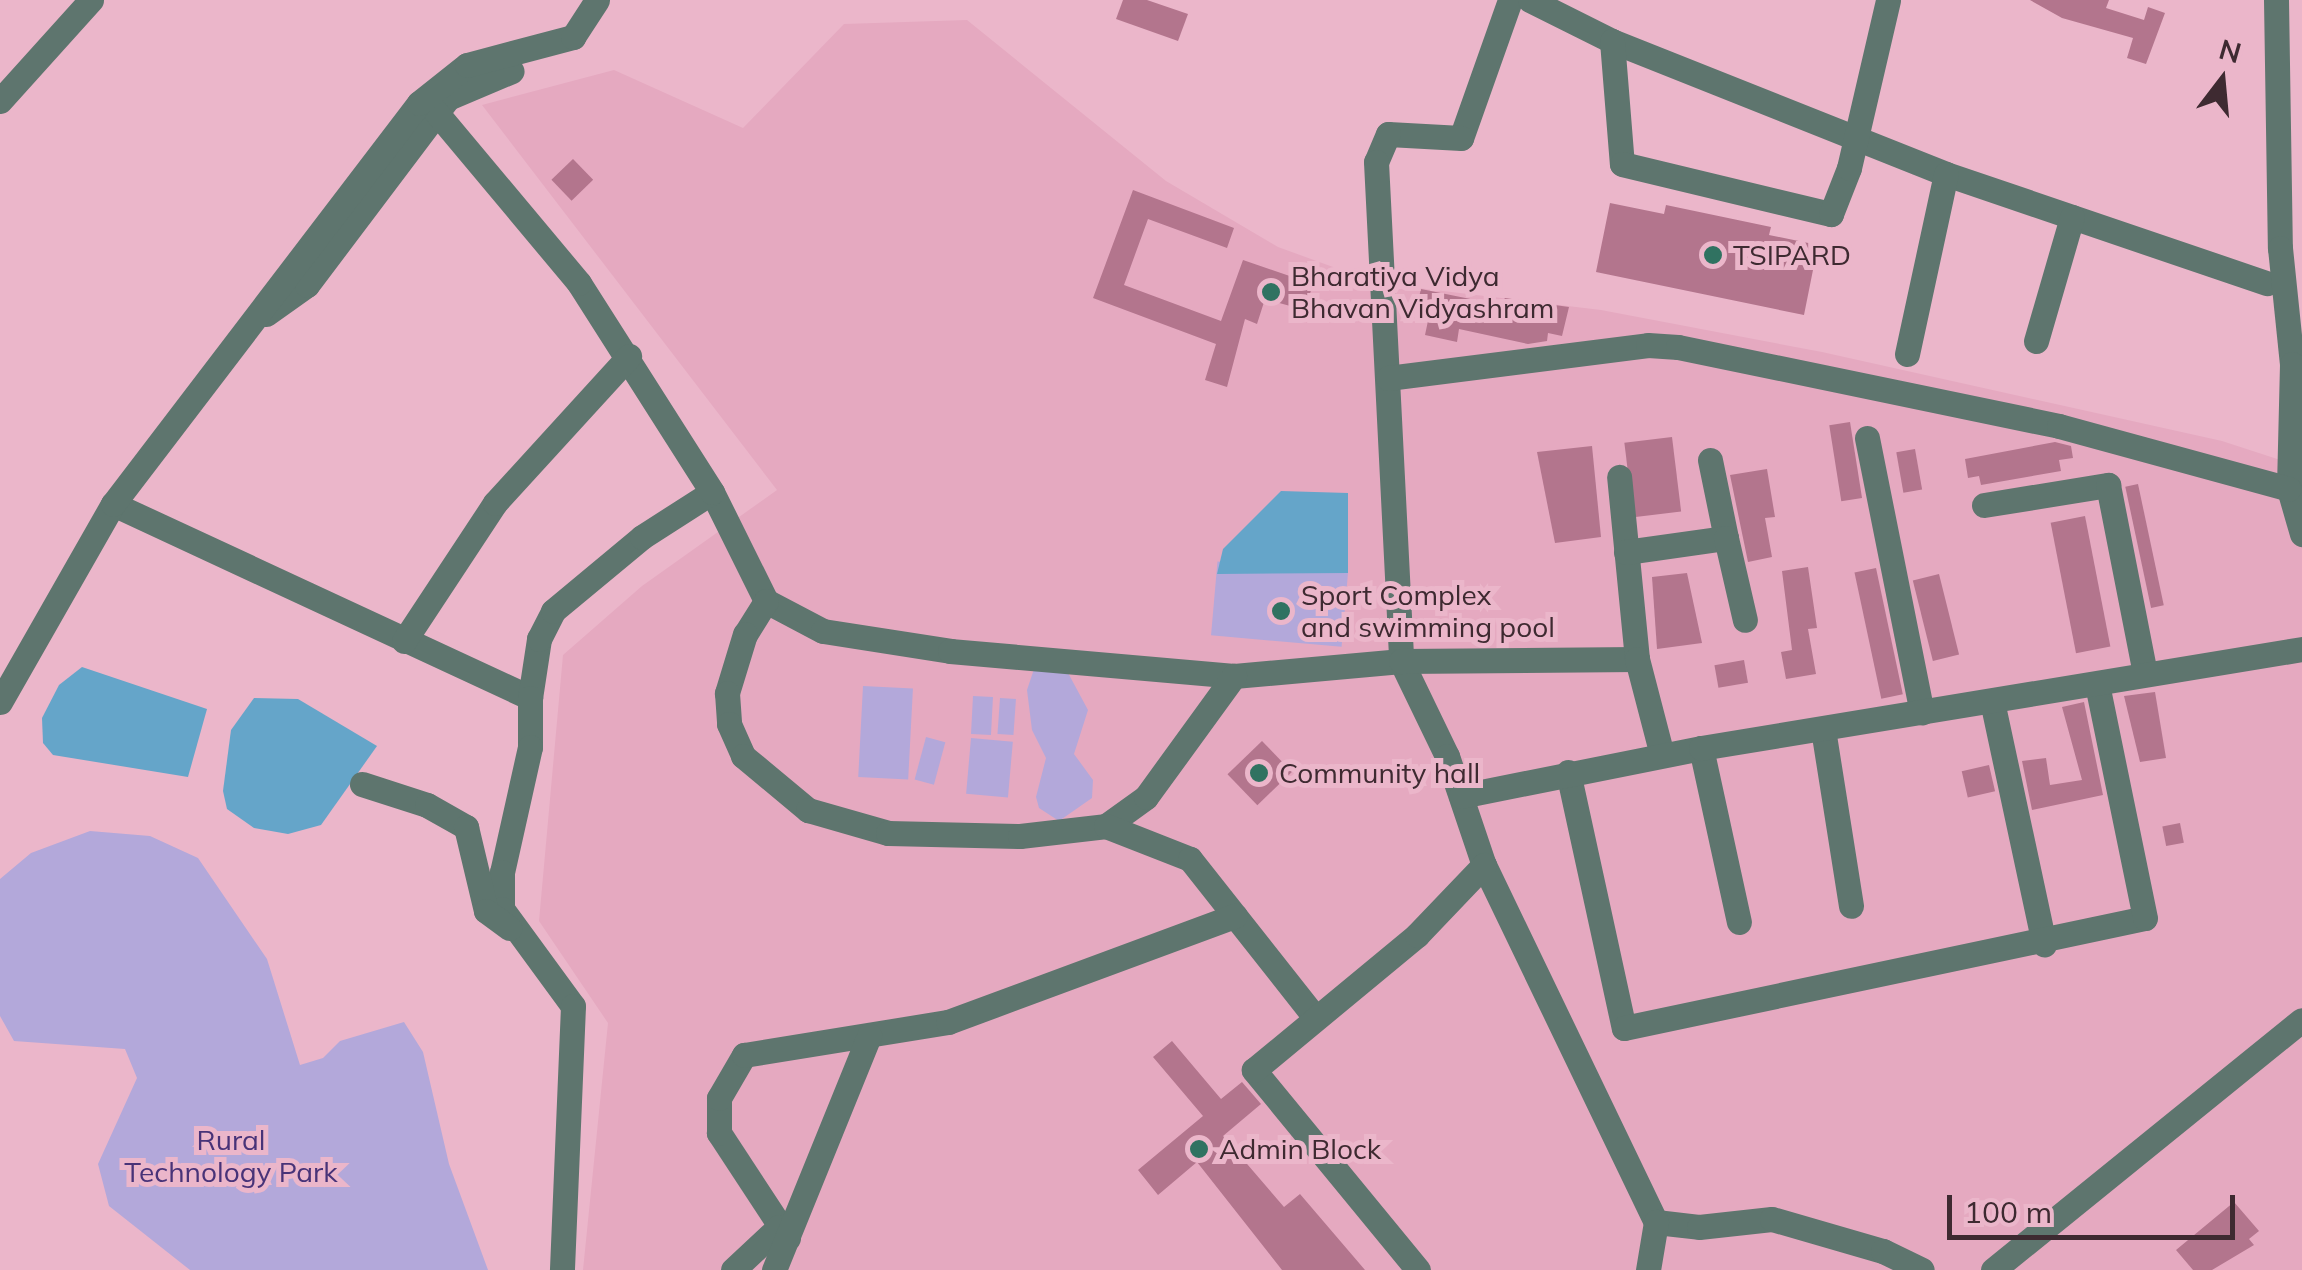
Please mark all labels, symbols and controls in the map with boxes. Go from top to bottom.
north arrow [2172,30,2272,130]
text: N [2215,31,2245,70]
place label: TSIPARD [1733,238,1851,272]
marker: TSIPARD [1702,244,1724,266]
place label: Bharatiya Vidya Bhavan Vidyashram [1291,259,1554,325]
marker: Bharatiya Vidya Bhavan Vidyashram [1260,281,1282,303]
place label: Sport Complex and swimming pool [1301,578,1555,644]
marker: Sport Complex and swimming pool [1270,600,1292,622]
place label: Community hall [1279,756,1480,790]
marker: Community hall [1248,762,1270,784]
park label: Rural Technology Park [124,1123,338,1189]
place label: Admin Block [1219,1132,1381,1166]
marker: Admin Block [1188,1138,1210,1160]
scale bar [1952,1175,2240,1237]
text: 100 m [1964,1193,2052,1231]

